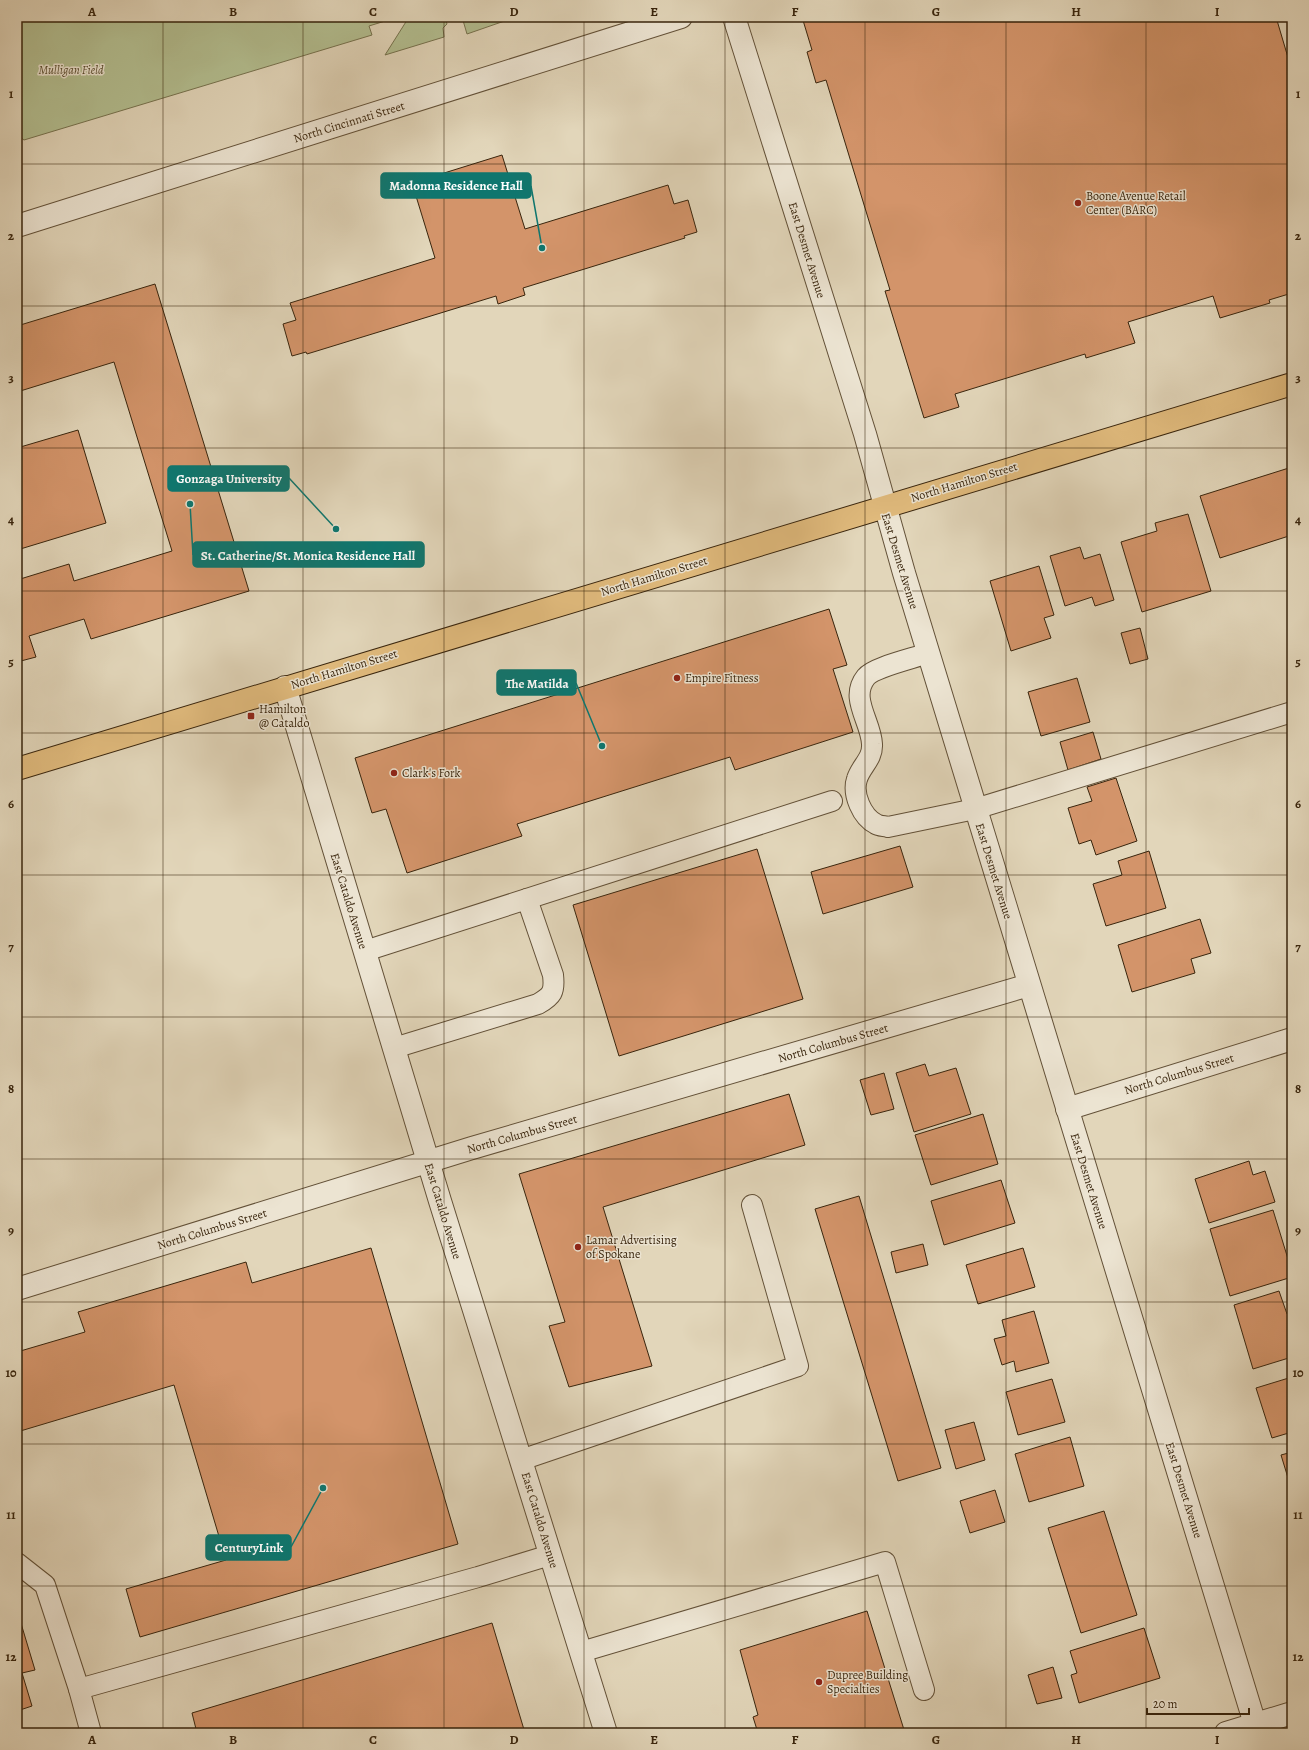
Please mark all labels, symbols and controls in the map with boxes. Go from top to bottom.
text: A [87,3,97,20]
text: B [229,3,237,20]
text: C [369,3,377,20]
text: D [509,3,519,20]
text: E [650,3,658,20]
text: F [792,3,799,20]
text: G [932,3,940,20]
text: H [1071,3,1081,20]
text: I [1215,3,1220,20]
park label: Mulligan Field [38,62,104,78]
text: 1 [9,85,14,102]
text: 1 [1296,85,1301,102]
street label: North Cincinnati Street [291,97,407,147]
callout: Madonna Residence Hall [381,173,531,198]
text: Madonna Residence Hall [389,177,523,194]
place label: Boone Avenue Retail Center (BARC) [1086,188,1186,218]
marker: Boone Avenue Retail Center (BARC) [1073,198,1083,208]
street label: East Desmet Avenue [785,200,829,300]
text: 2 [8,227,15,244]
text: 2 [1295,227,1302,244]
text: 3 [8,369,14,386]
text: 3 [1295,369,1301,386]
street label: North Hamilton Street [909,458,1019,506]
callout: Gonzaga University [168,466,289,491]
text: Gonzaga University [176,470,283,487]
text: 4 [8,511,14,528]
street label: East Desmet Avenue [878,511,922,611]
text: 4 [1295,511,1301,528]
callout: St. Catherine/St. Monica Residence Hall [193,542,424,567]
text: St. Catherine/St. Monica Residence Hall [201,547,416,564]
street label: North Hamilton Street [599,552,709,600]
street label: North Hamilton Street [289,645,399,693]
text: 5 [8,653,14,670]
text: 5 [1295,653,1301,670]
callout: The Matilda [497,670,576,695]
place label: Empire Fitness [685,670,759,686]
marker: Empire Fitness [672,673,682,683]
text: The Matilda [505,675,569,692]
place label: Hamilton @ Cataldo [259,701,309,731]
marker: Hamilton @ Cataldo [246,711,256,721]
place label: Clark's Fork [402,765,461,781]
marker: Clark's Fork [389,768,399,778]
text: 6 [8,795,14,812]
text: 6 [1295,795,1301,812]
street label: East Desmet Avenue [972,821,1016,921]
street label: East Cataldo Avenue [327,851,371,951]
text: 7 [8,938,14,955]
text: 7 [1295,938,1301,955]
street label: North Columbus Street [776,1020,890,1066]
street label: North Columbus Street [1122,1050,1236,1098]
text: 8 [8,1080,14,1097]
text: 8 [1295,1080,1301,1097]
street label: North Columbus Street [465,1111,579,1157]
street label: East Desmet Avenue [1067,1131,1111,1231]
street label: East Cataldo Avenue [421,1161,465,1261]
street label: North Columbus Street [155,1205,269,1253]
text: 9 [8,1222,14,1239]
text: 9 [1295,1222,1301,1239]
place label: Lamar Advertising of Spokane [586,1232,677,1262]
marker: Lamar Advertising of Spokane [573,1242,583,1252]
text: 10 [5,1364,17,1381]
text: 10 [1292,1364,1304,1381]
street label: East Desmet Avenue [1162,1440,1206,1540]
street label: East Cataldo Avenue [518,1470,562,1570]
text: 11 [6,1506,16,1523]
text: 11 [1293,1506,1303,1523]
callout: CenturyLink [206,1535,291,1560]
text: CenturyLink [215,1539,283,1556]
text: 12 [6,1648,17,1665]
text: 12 [1293,1648,1304,1665]
place label: Dupree Building Specialties [827,1667,908,1697]
marker: Dupree Building Specialties [814,1677,824,1687]
scale bar [1147,1690,1249,1716]
text: 20 m [1153,1696,1177,1712]
text: A [87,1731,97,1748]
text: B [229,1731,237,1748]
text: C [369,1731,377,1748]
text: D [509,1731,519,1748]
text: E [650,1731,658,1748]
text: F [792,1731,799,1748]
text: G [932,1731,940,1748]
text: H [1071,1731,1081,1748]
text: I [1215,1731,1220,1748]

